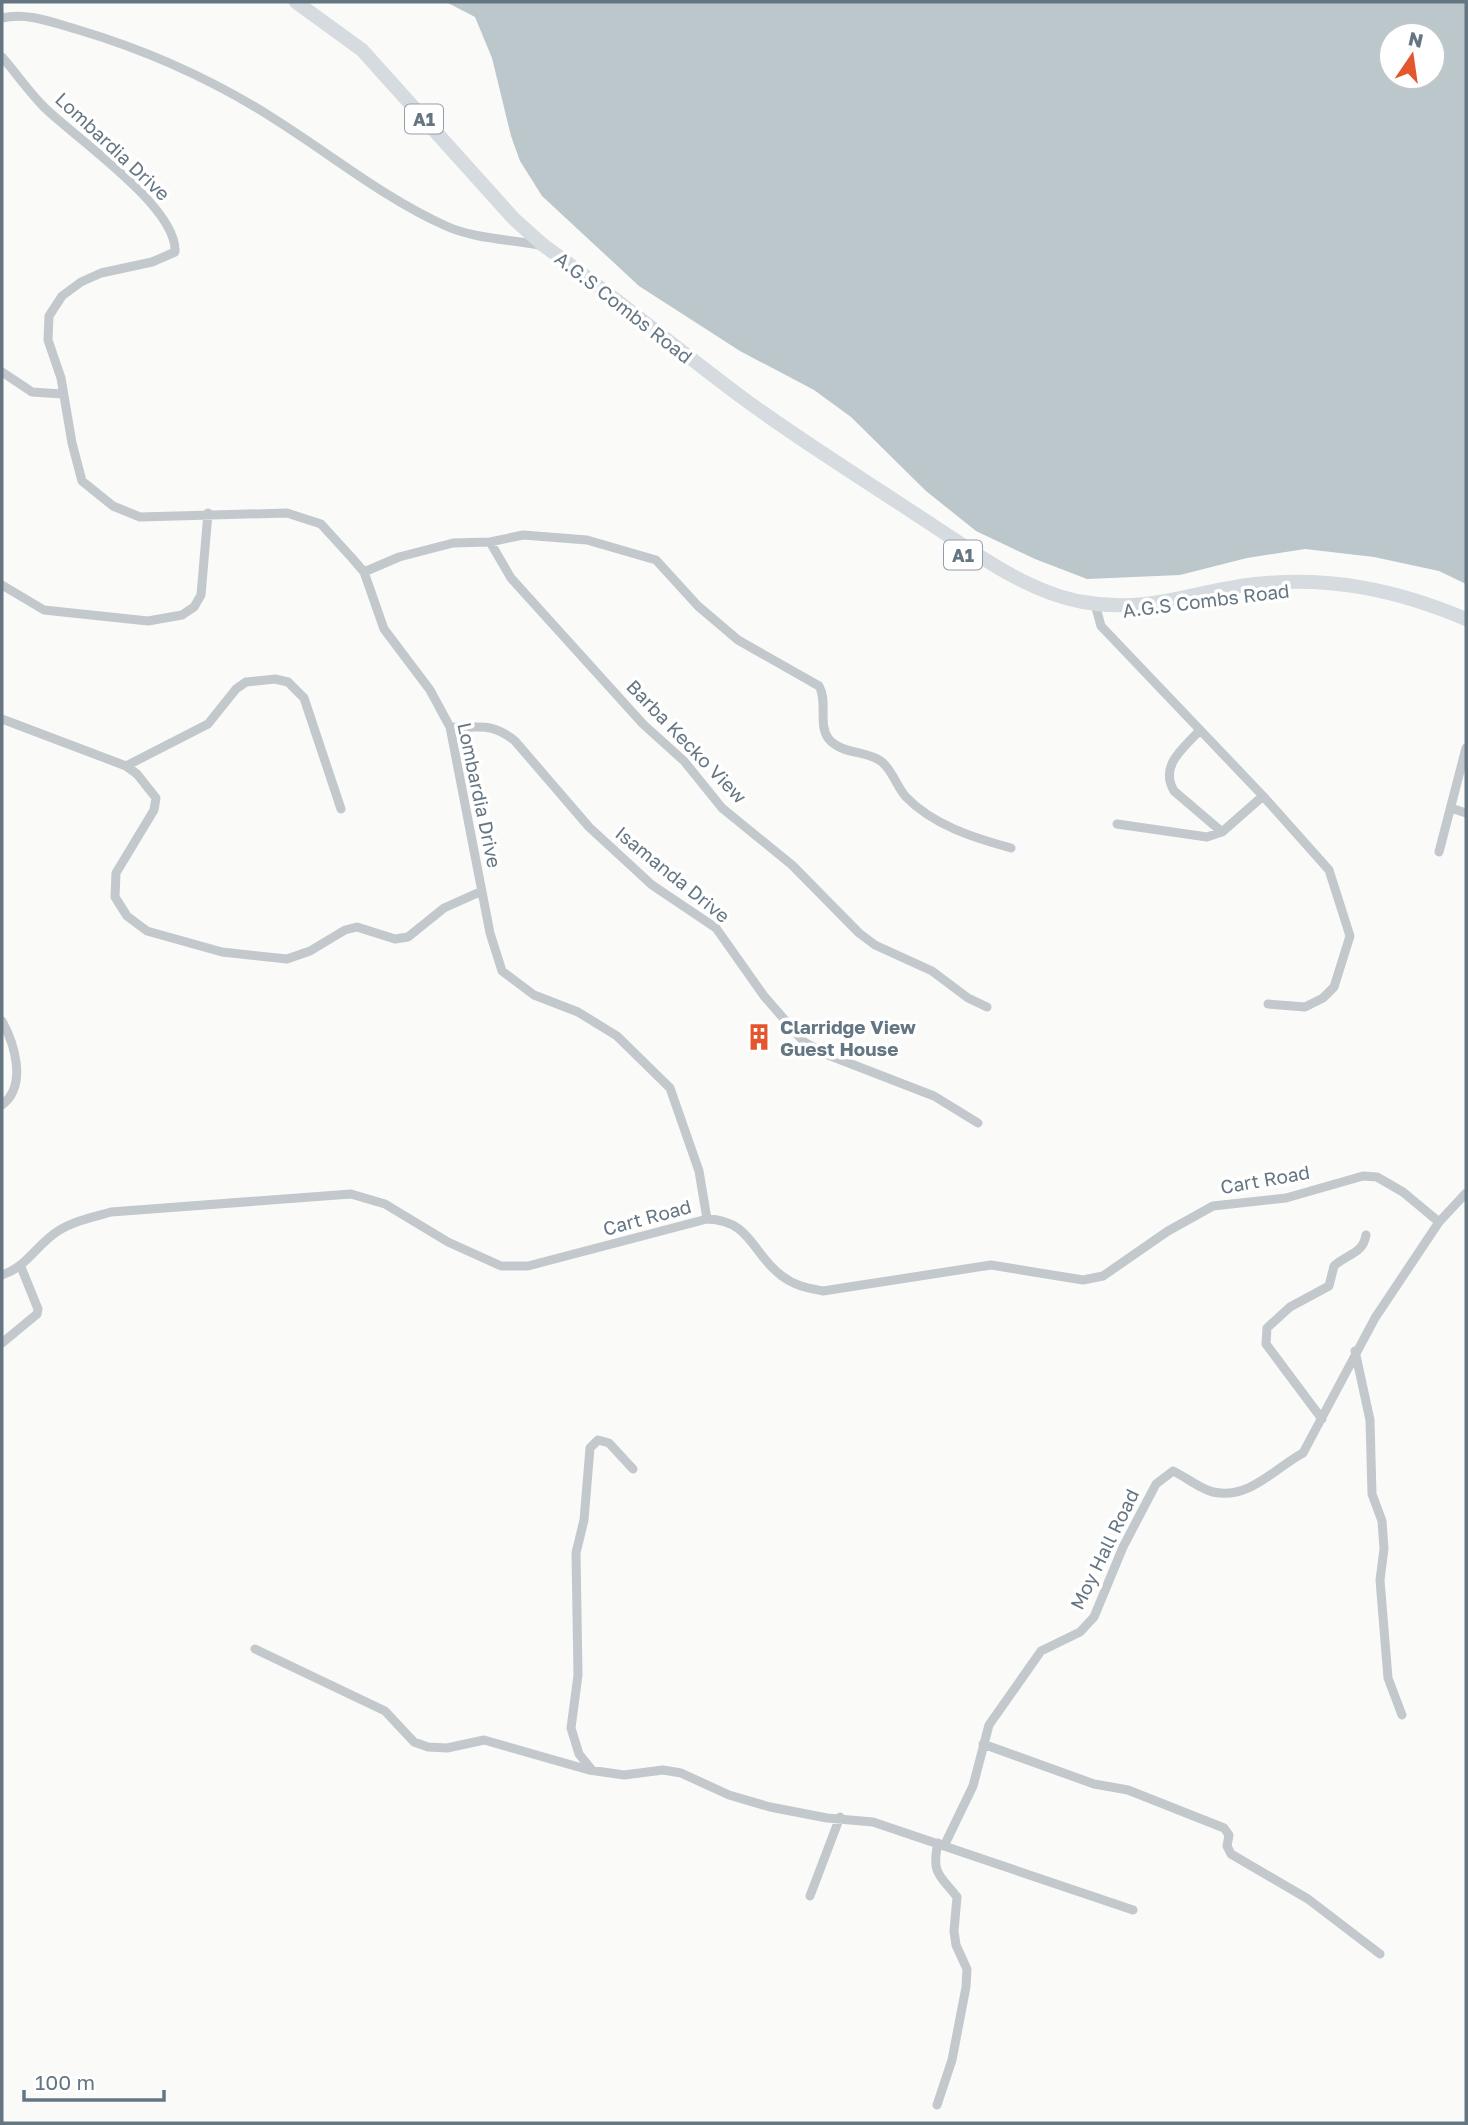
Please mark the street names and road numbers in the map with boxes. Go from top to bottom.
street label: Lombardia Drive [51,87,175,205]
road number: A1 [405,104,443,134]
street label: A.G.S Combs Road [551,246,697,368]
road number: A1 [944,540,982,570]
street label: A.G.S Combs Road [1121,578,1291,622]
street label: Barba Kecko View [622,674,752,808]
street label: Lombardia Drive [453,720,507,870]
street label: Isamanda Drive [611,821,735,927]
street label: Cart Road [1219,1160,1311,1198]
street label: Cart Road [600,1194,694,1240]
street label: Moy Hall Road [1065,1485,1143,1613]

